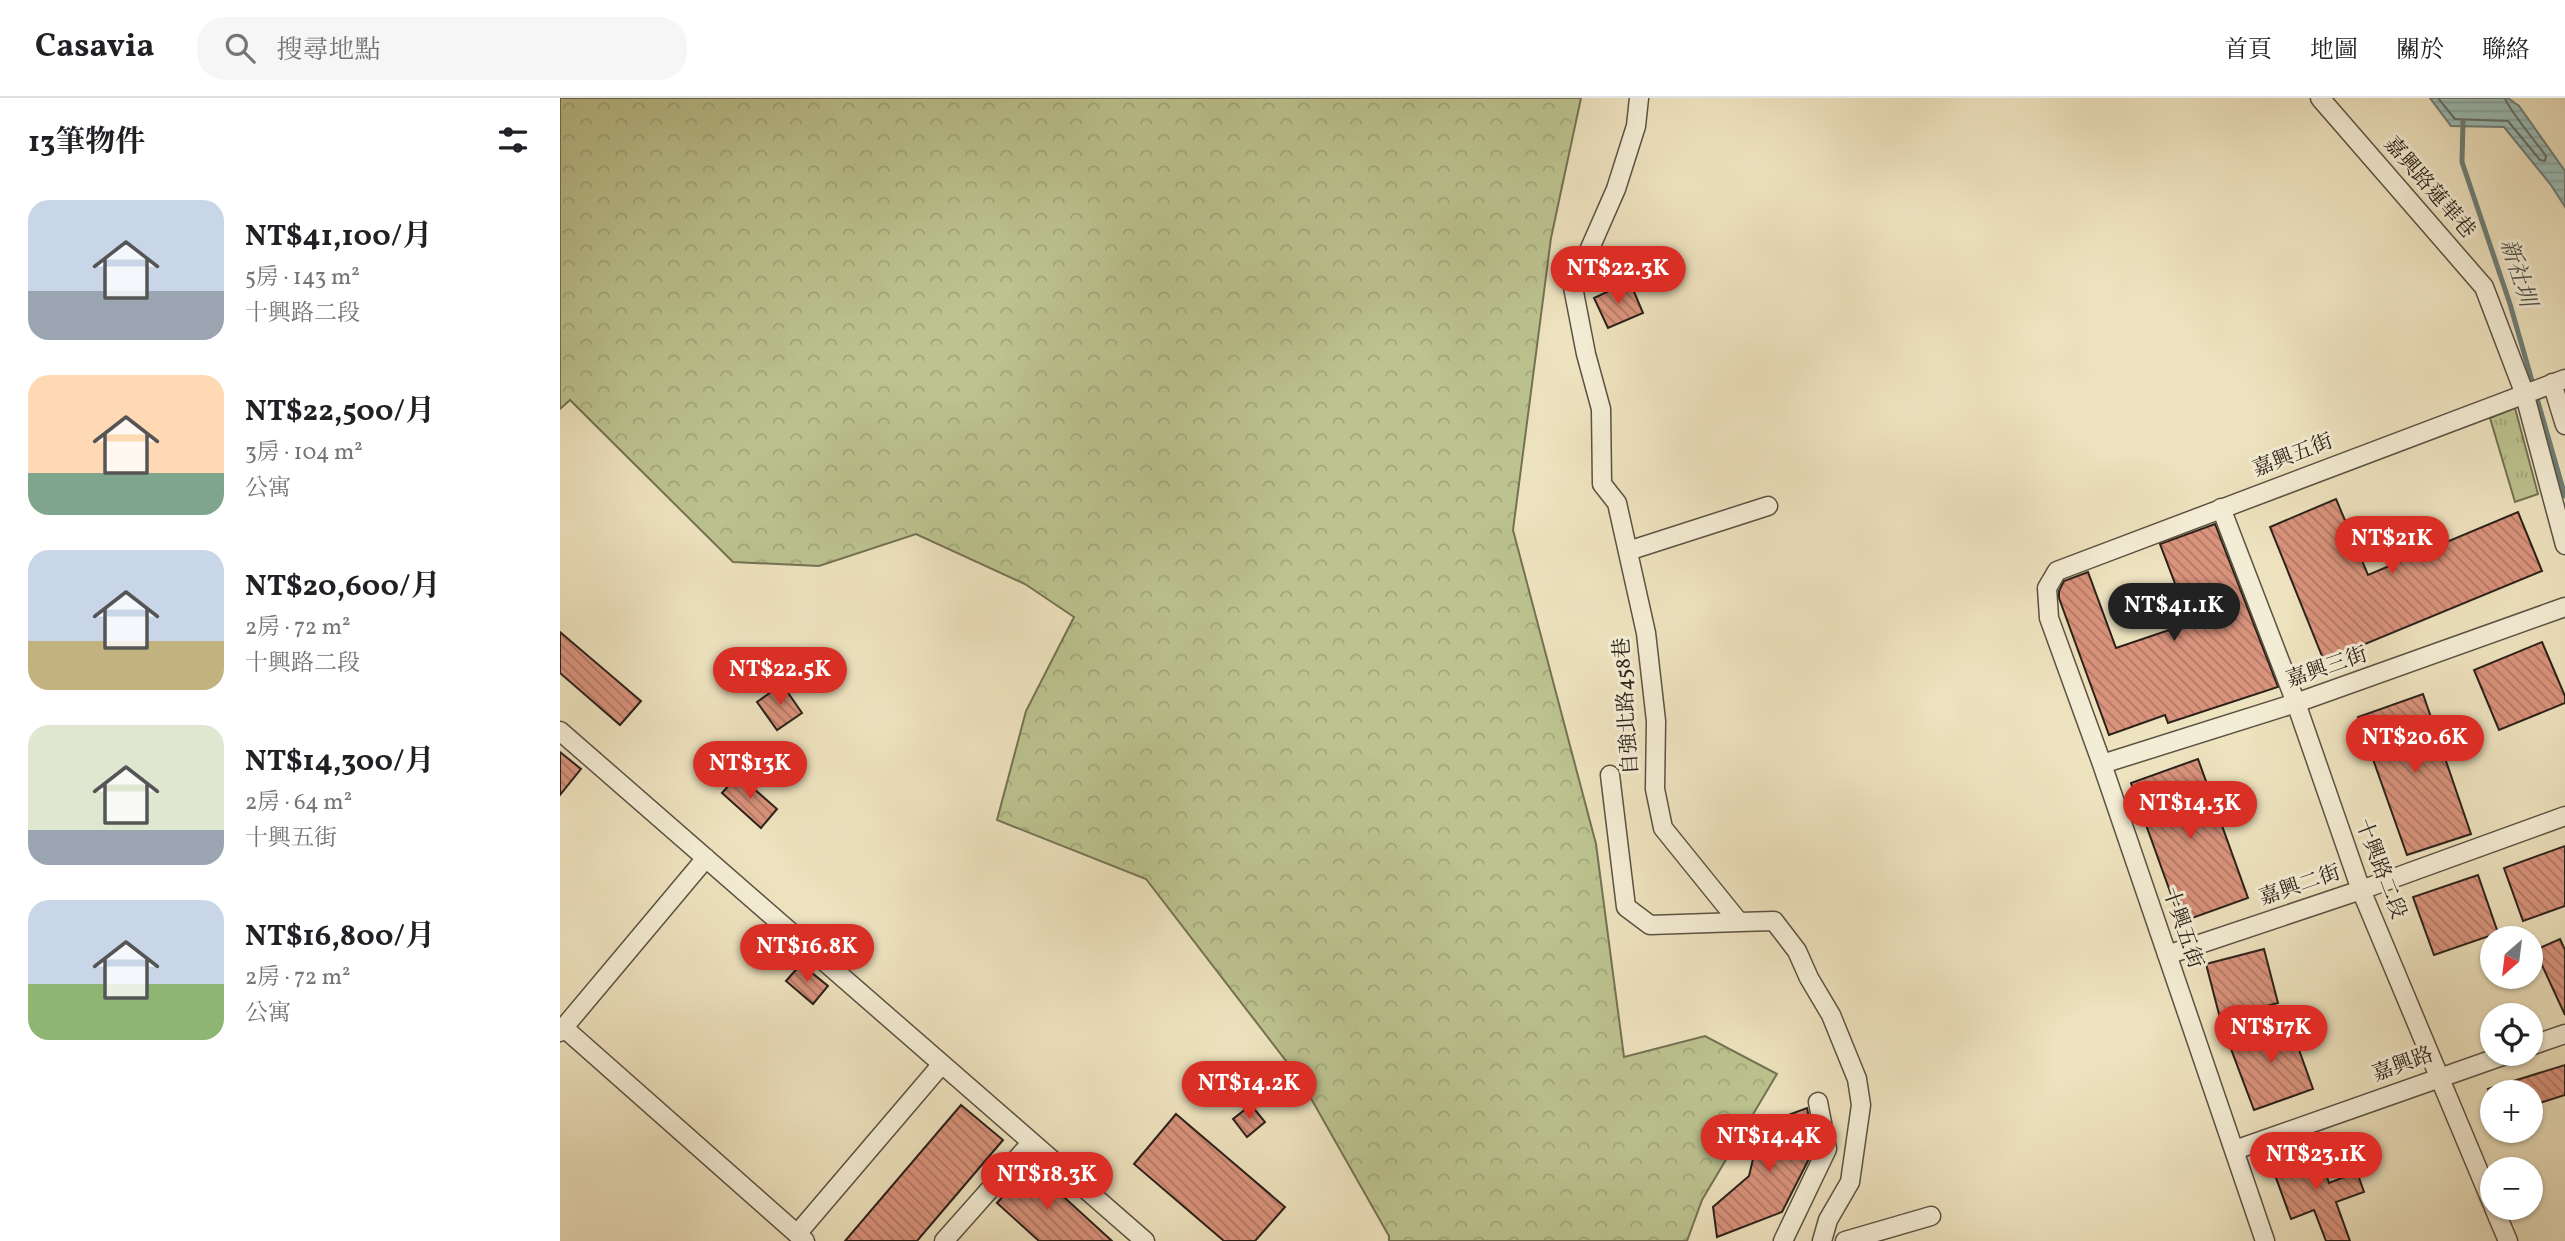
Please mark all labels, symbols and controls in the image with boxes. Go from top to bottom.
search box [197,17,687,80]
text: Casavia [35,25,155,71]
icon: search [221,29,259,67]
text: 搜尋地點 [277,33,381,69]
text: 首頁 [2224,34,2272,68]
text: 地圖 [2310,34,2358,68]
text: 關於 [2396,34,2444,68]
text: 聯絡 [2482,34,2530,68]
icon: filters [494,121,532,159]
text: 13筆物件 [28,122,145,164]
street label: 嘉興路蓮華巷 [2377,131,2481,245]
text: NT$41,100/月 [245,216,432,258]
icon: home [84,228,168,312]
water label: 新社圳 [2491,235,2544,315]
pin: NT$22.3K [1546,246,1690,306]
text: NT$22.3K [1567,253,1669,285]
text: 5房 · 143 m² [245,262,360,294]
text: 十興路二段 [245,298,360,330]
text: NT$22,500/月 [245,391,435,433]
icon: home [84,403,168,487]
street label: 嘉興五街 [2249,427,2337,485]
text: 3房 · 104 m² [245,437,363,469]
text: 公寓 [245,473,291,505]
pin: NT$21K [2335,517,2449,576]
text: NT$21K [2351,523,2433,555]
text: NT$20,600/月 [245,566,440,608]
icon: home [84,578,168,662]
pin: NT$41.1K [2102,584,2246,643]
text: NT$41.1K [2124,590,2224,622]
text: 2房 · 72 m² [245,612,351,644]
street label: 自強北路458巷 [1608,636,1646,776]
street label: 嘉興三街 [2283,641,2371,695]
text: 十興路二段 [245,648,360,680]
pin: NT$22.5K [708,648,852,707]
text: NT$22.5K [729,654,831,686]
pin: NT$20.6K [2343,716,2487,775]
text: NT$20.6K [2362,722,2468,754]
text: NT$14,300/月 [245,741,435,783]
pin: NT$13K [693,742,807,801]
text: NT$13K [709,748,791,780]
icon: home [84,753,168,837]
pin: NT$14.3K [2118,782,2262,841]
text: 2房 · 64 m² [245,787,352,819]
text: NT$14.3K [2139,788,2241,820]
street label: 十興路二段 [2348,815,2412,923]
text: 十興五街 [245,823,337,855]
street label: 嘉興二街 [2256,859,2344,913]
street label: 十興五街 [2155,884,2209,972]
text: NT$16,800/月 [245,916,435,958]
pin: NT$16.8K [735,924,879,984]
north arrow [2480,926,2543,989]
map controls [2480,926,2543,1220]
icon: home [84,928,168,1012]
text: NT$16.8K [756,931,858,963]
text: 2房 · 72 m² [245,962,351,994]
text: 公寓 [245,998,291,1030]
button: locate [2480,1003,2543,1066]
pin: NT$17K [2214,1006,2328,1065]
text: NT$17K [2230,1012,2312,1044]
street label: 嘉興路 [2368,1041,2438,1089]
pin: NT$14.2K [1177,1062,1321,1121]
text: NT$14.2K [1198,1068,1300,1100]
button: + [2480,1080,2543,1143]
pin: NT$14.4K [1697,1114,1841,1174]
text: NT$14.4K [1717,1121,1821,1153]
pin: NT$23.1K [2244,1132,2388,1192]
text: NT$23.1K [2266,1139,2366,1171]
pin: NT$18.3K [975,1152,1119,1212]
button: − [2480,1157,2543,1220]
text: NT$18.3K [997,1159,1097,1191]

